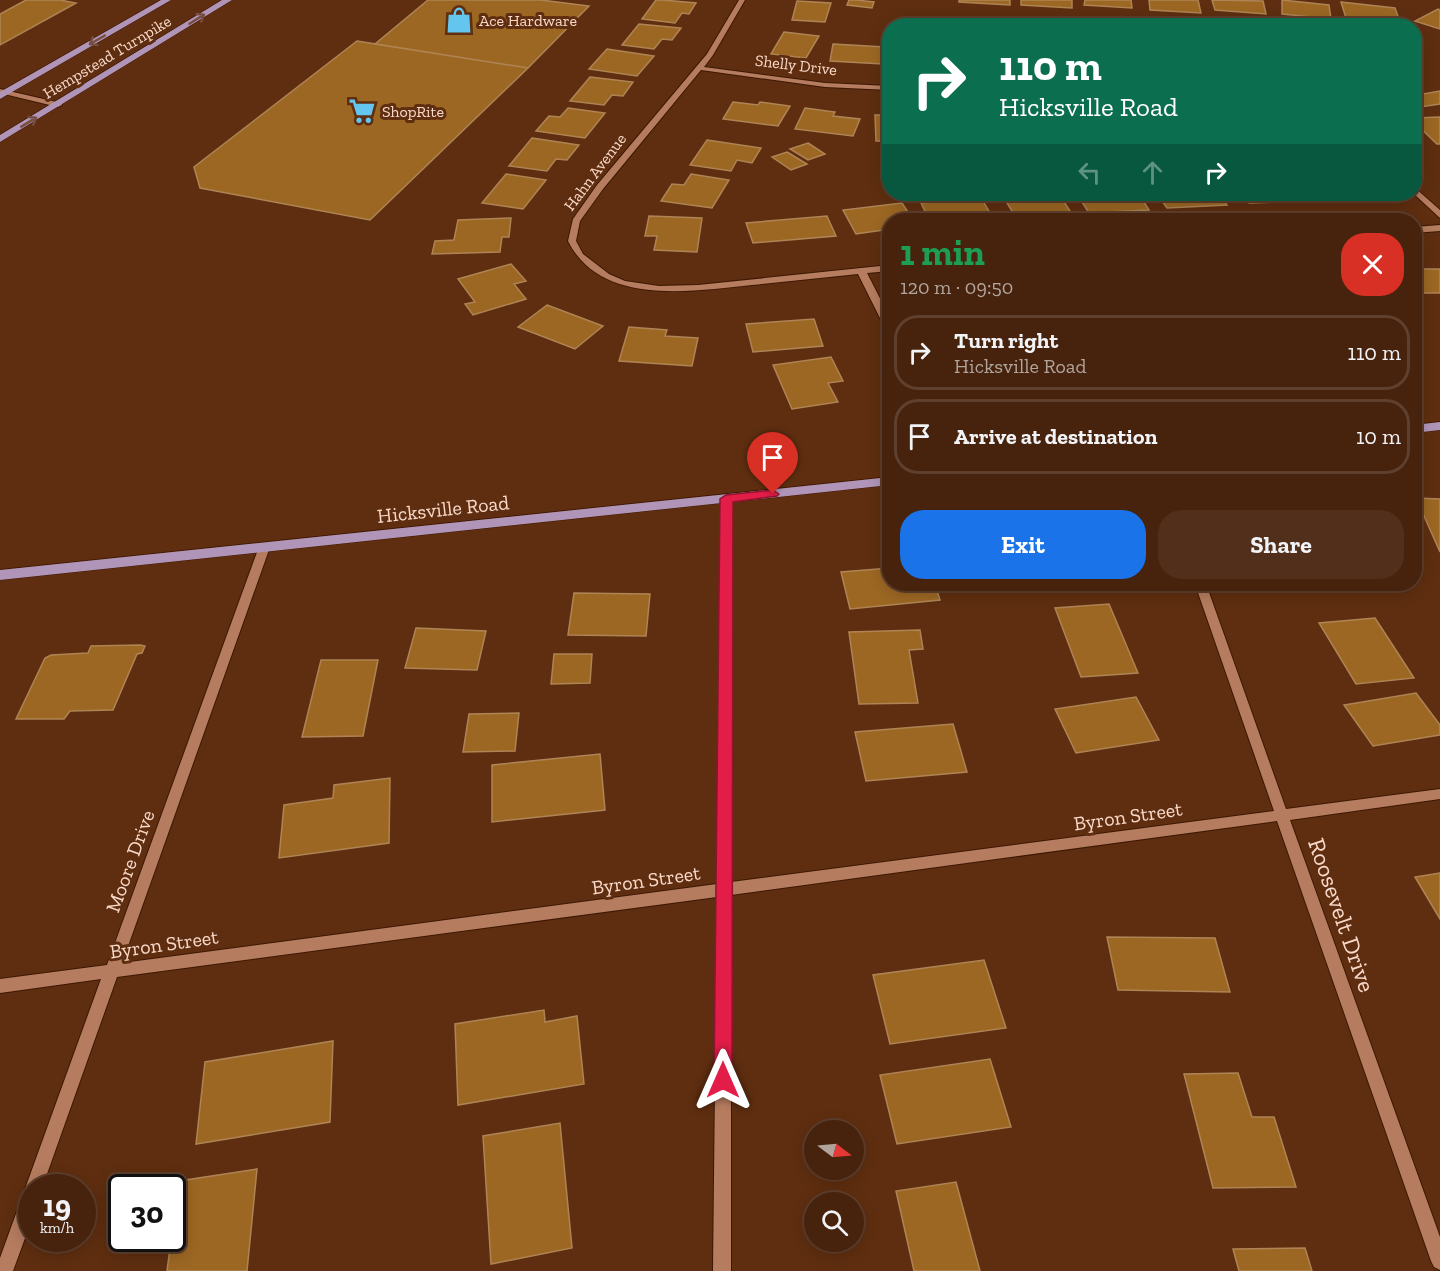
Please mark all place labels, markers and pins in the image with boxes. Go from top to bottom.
shop icon: Ace Hardware [444,5,474,35]
place label: Ace Hardware [479,11,577,30]
supermarket icon: ShopRite [347,96,377,126]
place label: ShopRite [382,102,444,121]
pin [747,432,798,494]

